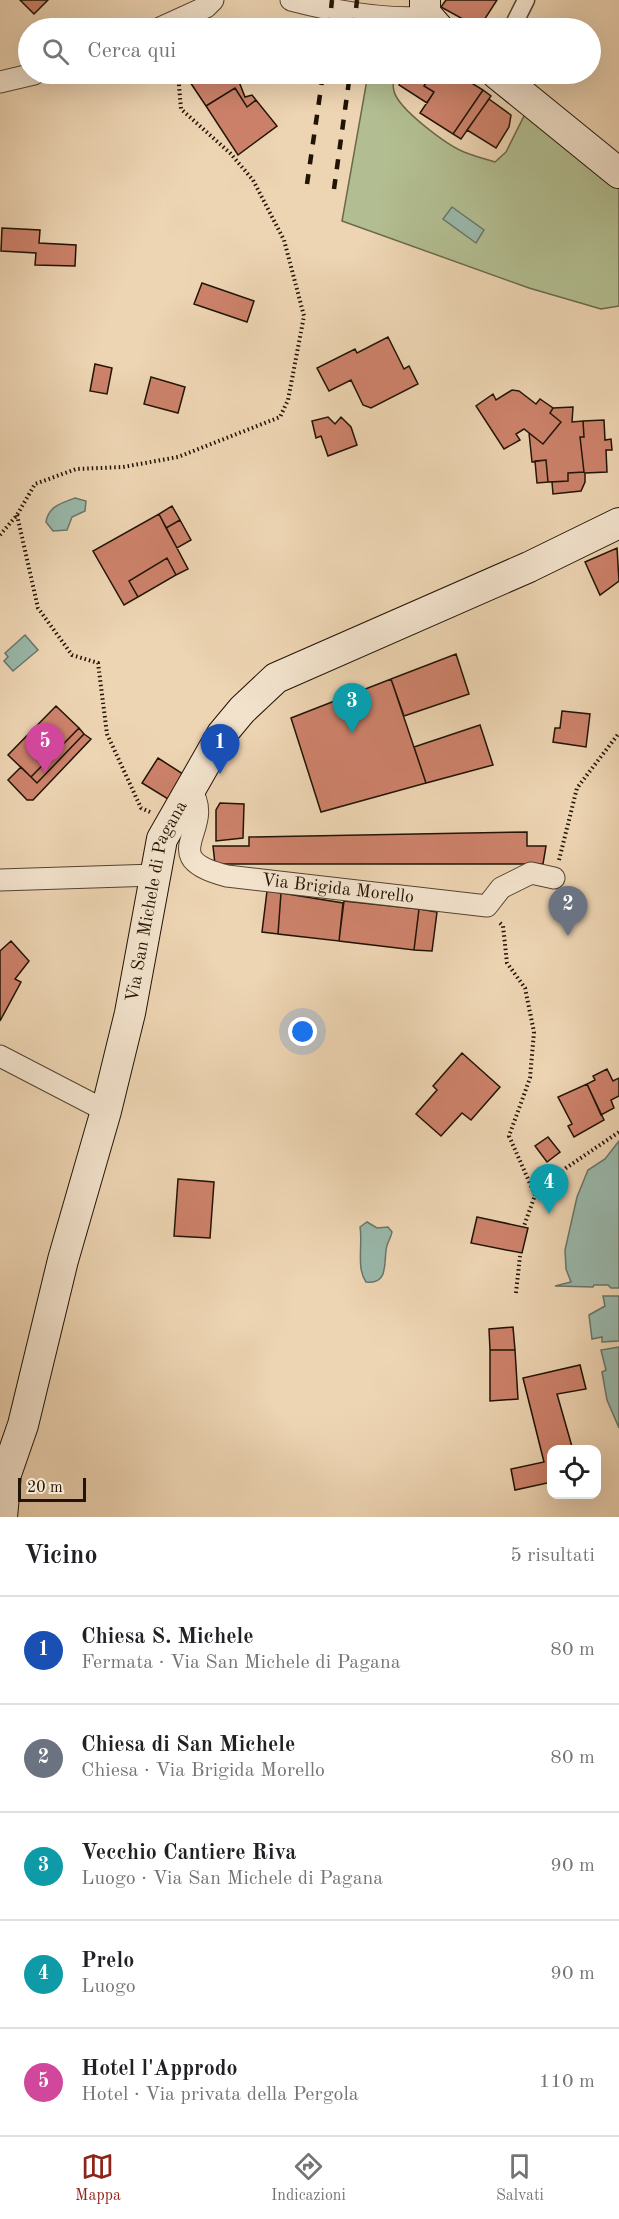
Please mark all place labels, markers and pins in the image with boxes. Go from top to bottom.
pin: 3 [332,684,372,733]
pin: 5 [26,724,64,773]
pin: 1 [200,724,240,774]
pin: 2 [548,886,588,936]
pin: 4 [530,1164,568,1214]

